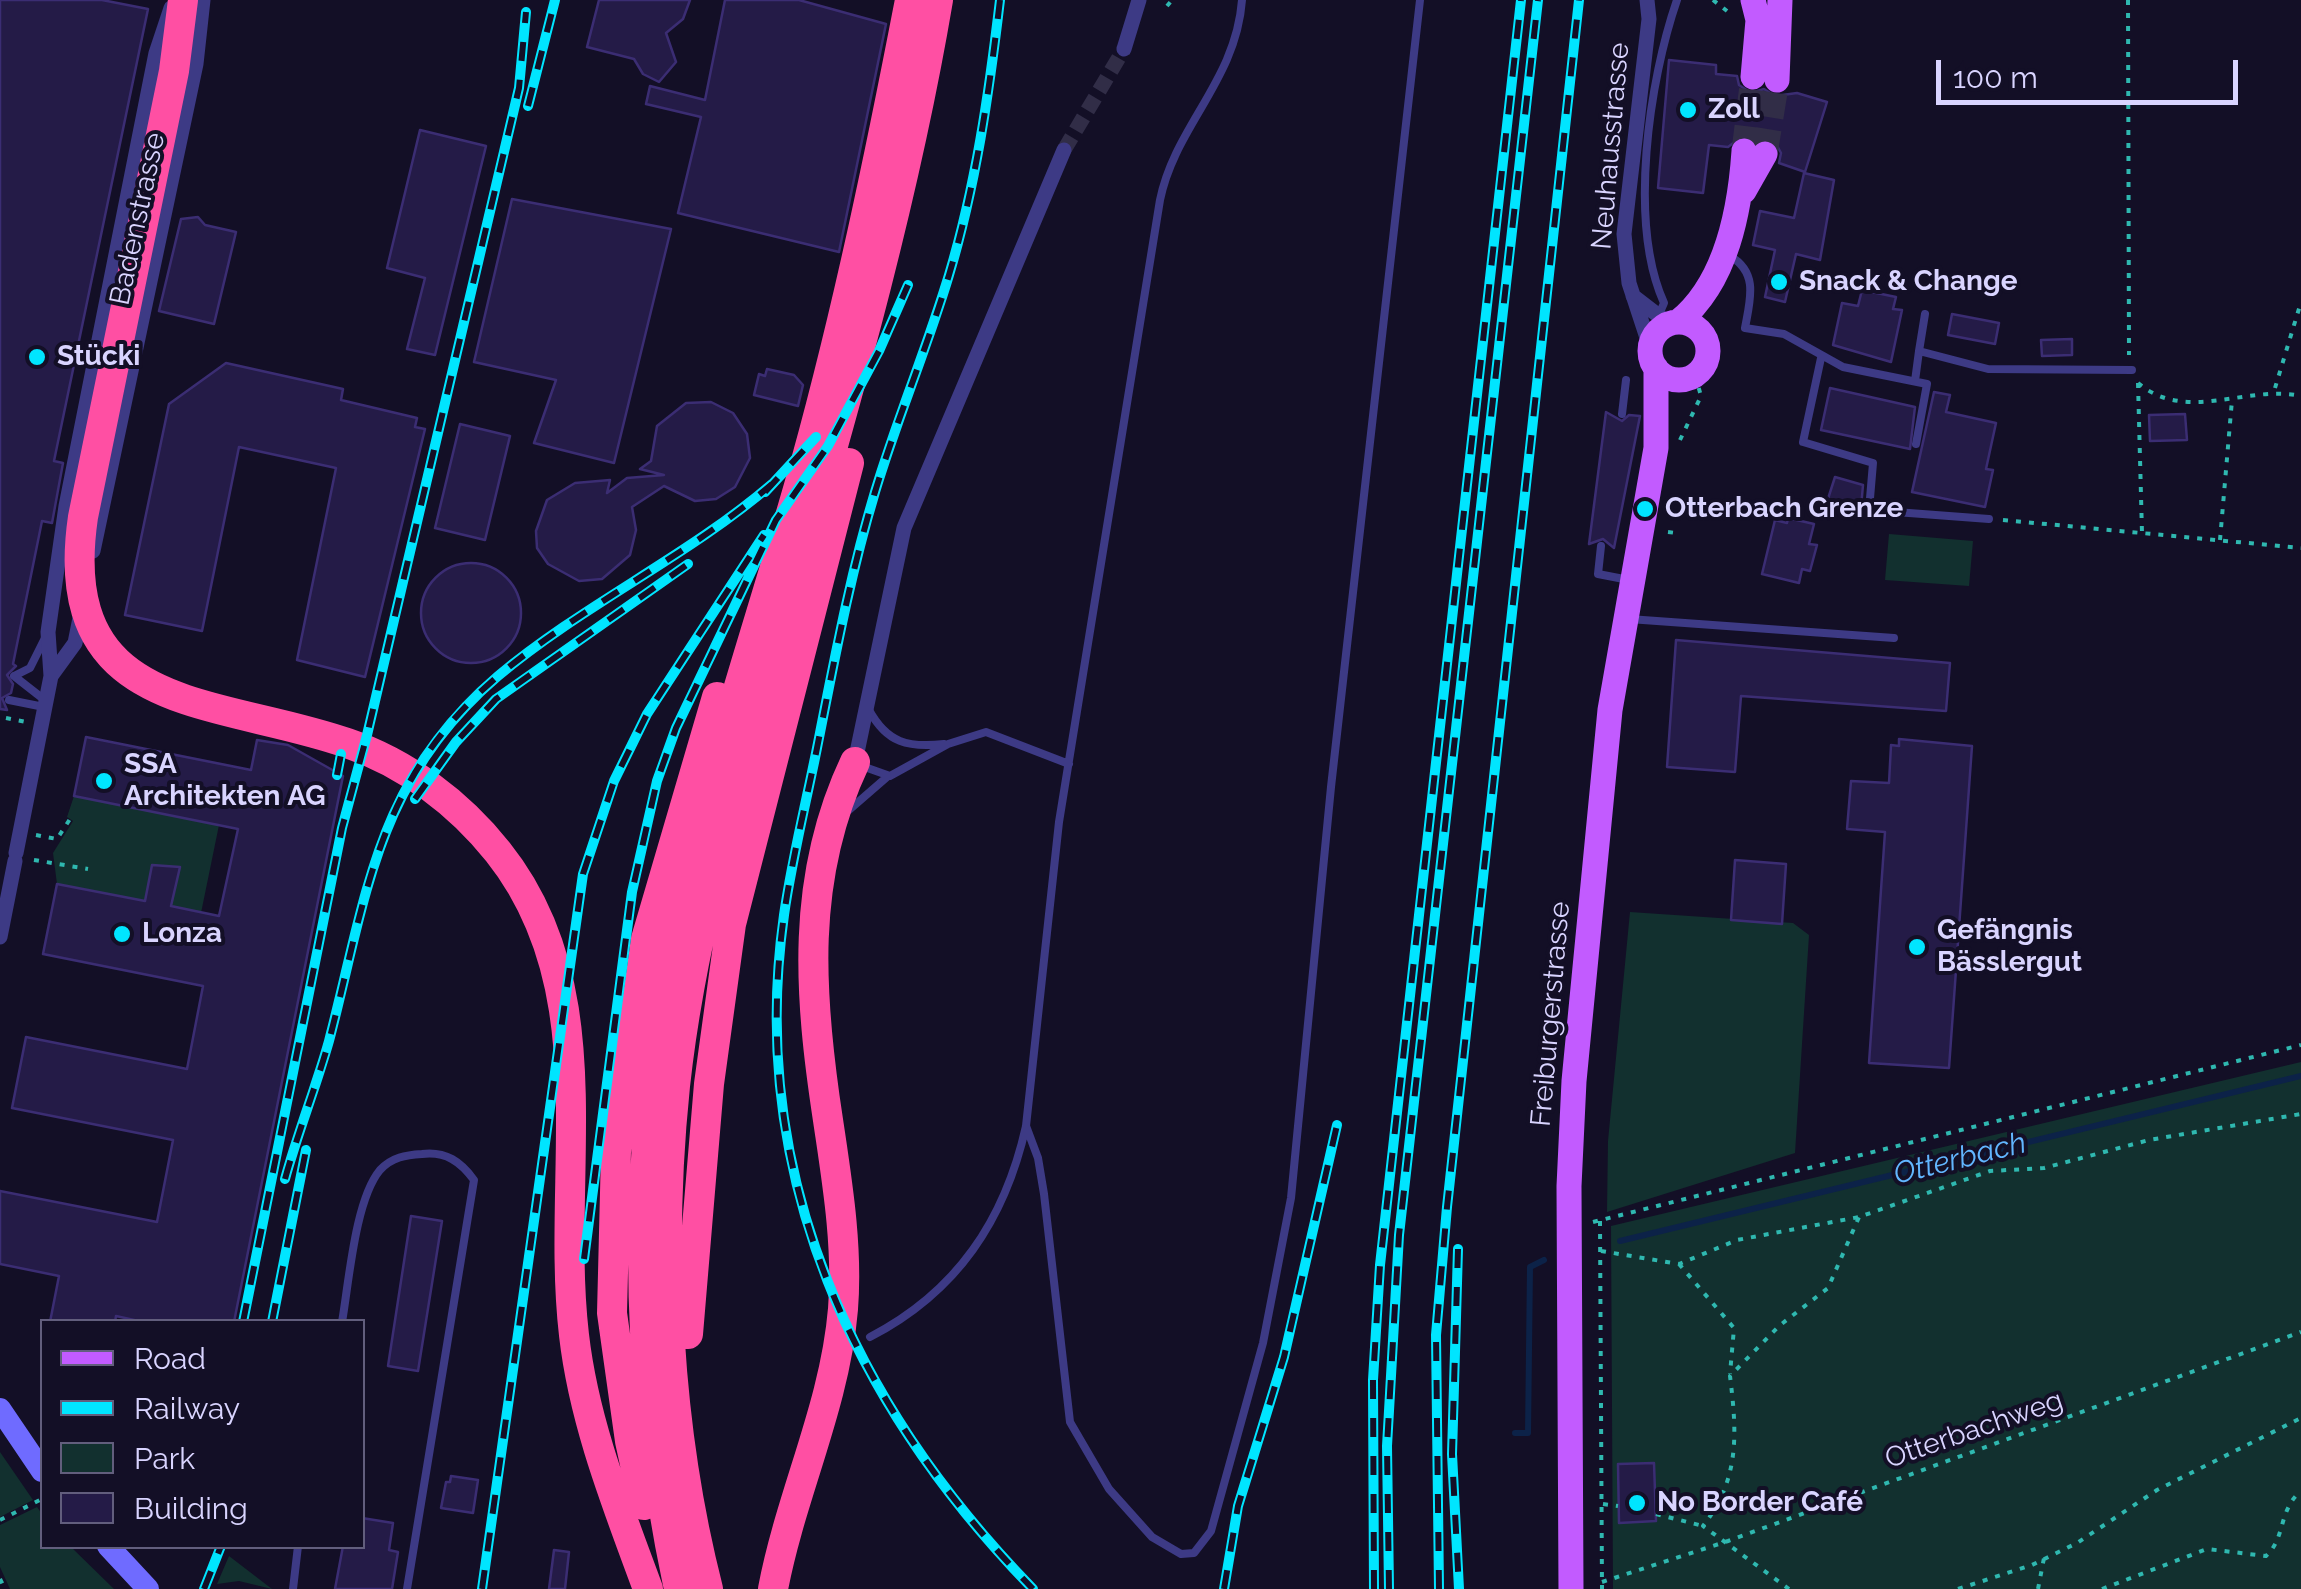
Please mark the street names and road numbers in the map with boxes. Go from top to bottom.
street label: Neuhausstrasse [1585,41,1637,251]
street label: Badenstrasse [103,130,173,308]
street label: Freiburgerstrasse [1524,900,1578,1128]
street label: Otterbachweg [1881,1384,2067,1476]

